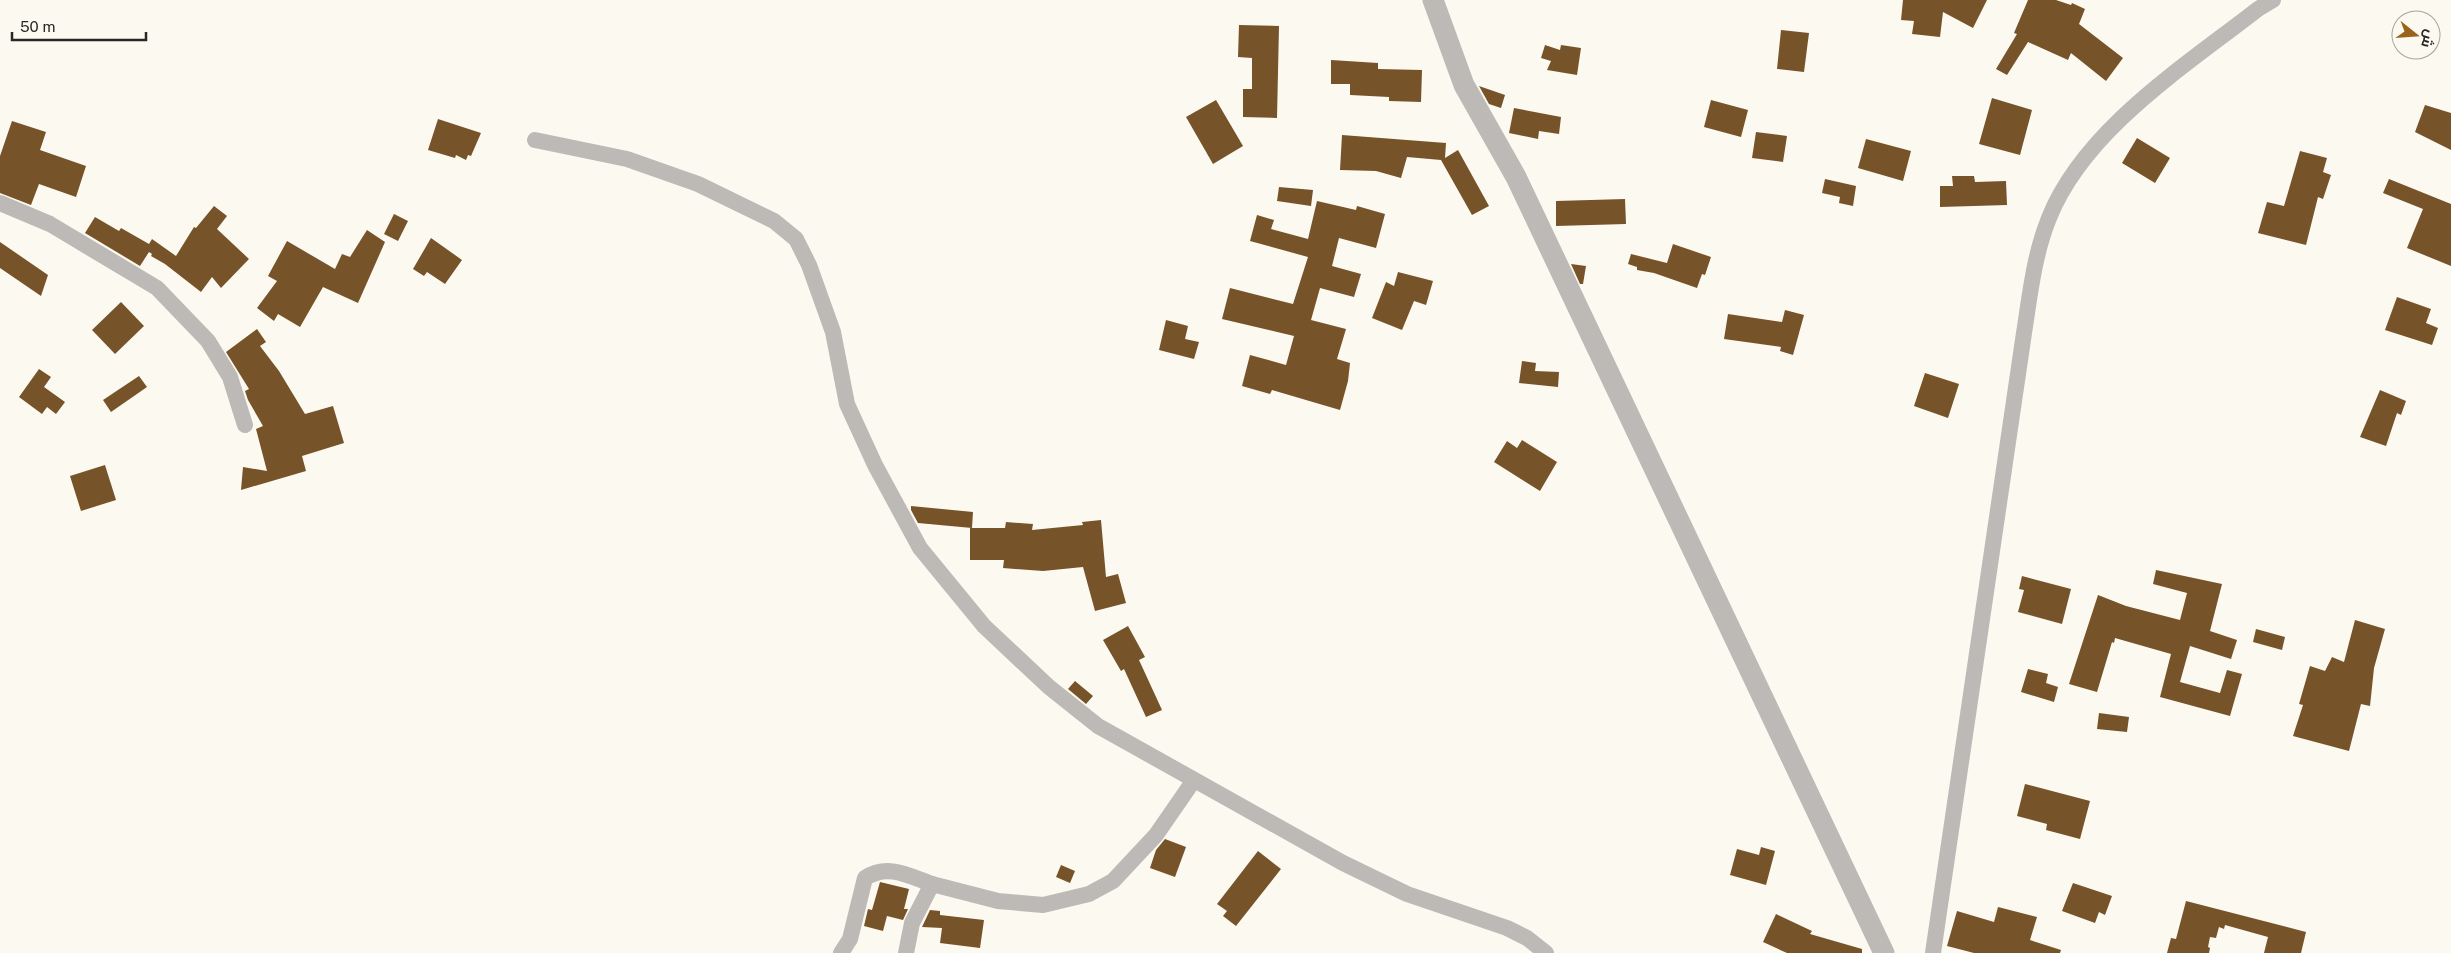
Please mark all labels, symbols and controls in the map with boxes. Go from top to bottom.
scale bar [12,10,146,42]
north arrow [2391,10,2441,60]
text: 50 m [20,18,55,35]
text: ش [2417,28,2439,50]

